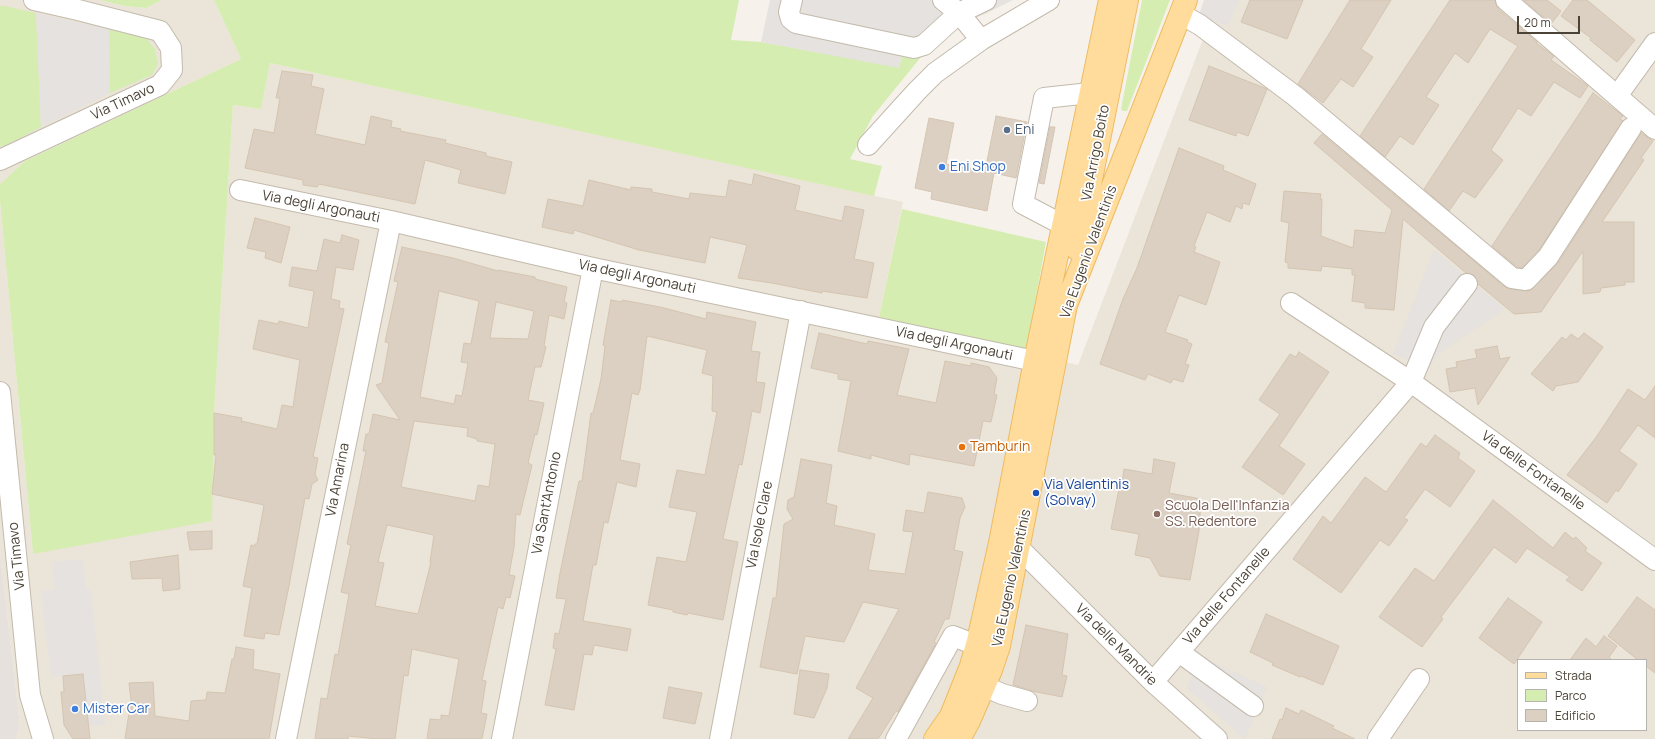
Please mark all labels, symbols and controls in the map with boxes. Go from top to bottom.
scale bar [1519,8,1582,34]
text: 20 m [1524,14,1551,31]
street label: Via Timavo [89,80,157,124]
street label: Via Arrigo Boito [1078,104,1114,202]
place label: Eni [1015,122,1035,138]
marker: Eni [1002,125,1012,135]
place label: Eni Shop [950,159,1006,175]
marker: Eni Shop [937,162,947,172]
street label: Via Eugenio Valentinis [1057,183,1121,321]
street label: Via degli Argonauti [261,187,381,227]
street label: Via degli Argonauti [577,256,697,298]
street label: Via degli Argonauti [894,323,1014,365]
street label: Via delle Fontanelle [1478,428,1588,514]
place label: Tamburin [970,439,1030,455]
street label: Via Amarina [323,442,353,518]
marker: Tamburin [957,442,967,452]
street label: Via Sant'Antonio [529,450,565,556]
place label: Via Valentinis (Solvay) [1044,477,1129,510]
street label: Via Isole Clare [743,480,777,570]
marker: Via Valentinis (Solvay) [1031,488,1041,498]
place label: Scuola Dell'Infanzia SS. Redentore [1165,498,1289,530]
street label: Via Eugenio Valentinis [989,508,1035,648]
marker: Scuola Dell'Infanzia SS. Redentore [1152,509,1162,519]
street label: Via Timavo [5,521,29,591]
street label: Via delle Fontanelle [1180,544,1274,648]
street label: Via delle Mandrie [1072,601,1160,689]
legend [1517,659,1647,731]
text: Strada [1555,667,1592,684]
text: Parco [1555,687,1586,704]
place label: Mister Car [83,701,150,717]
marker: Mister Car [70,704,80,714]
text: Edificio [1555,707,1595,724]

